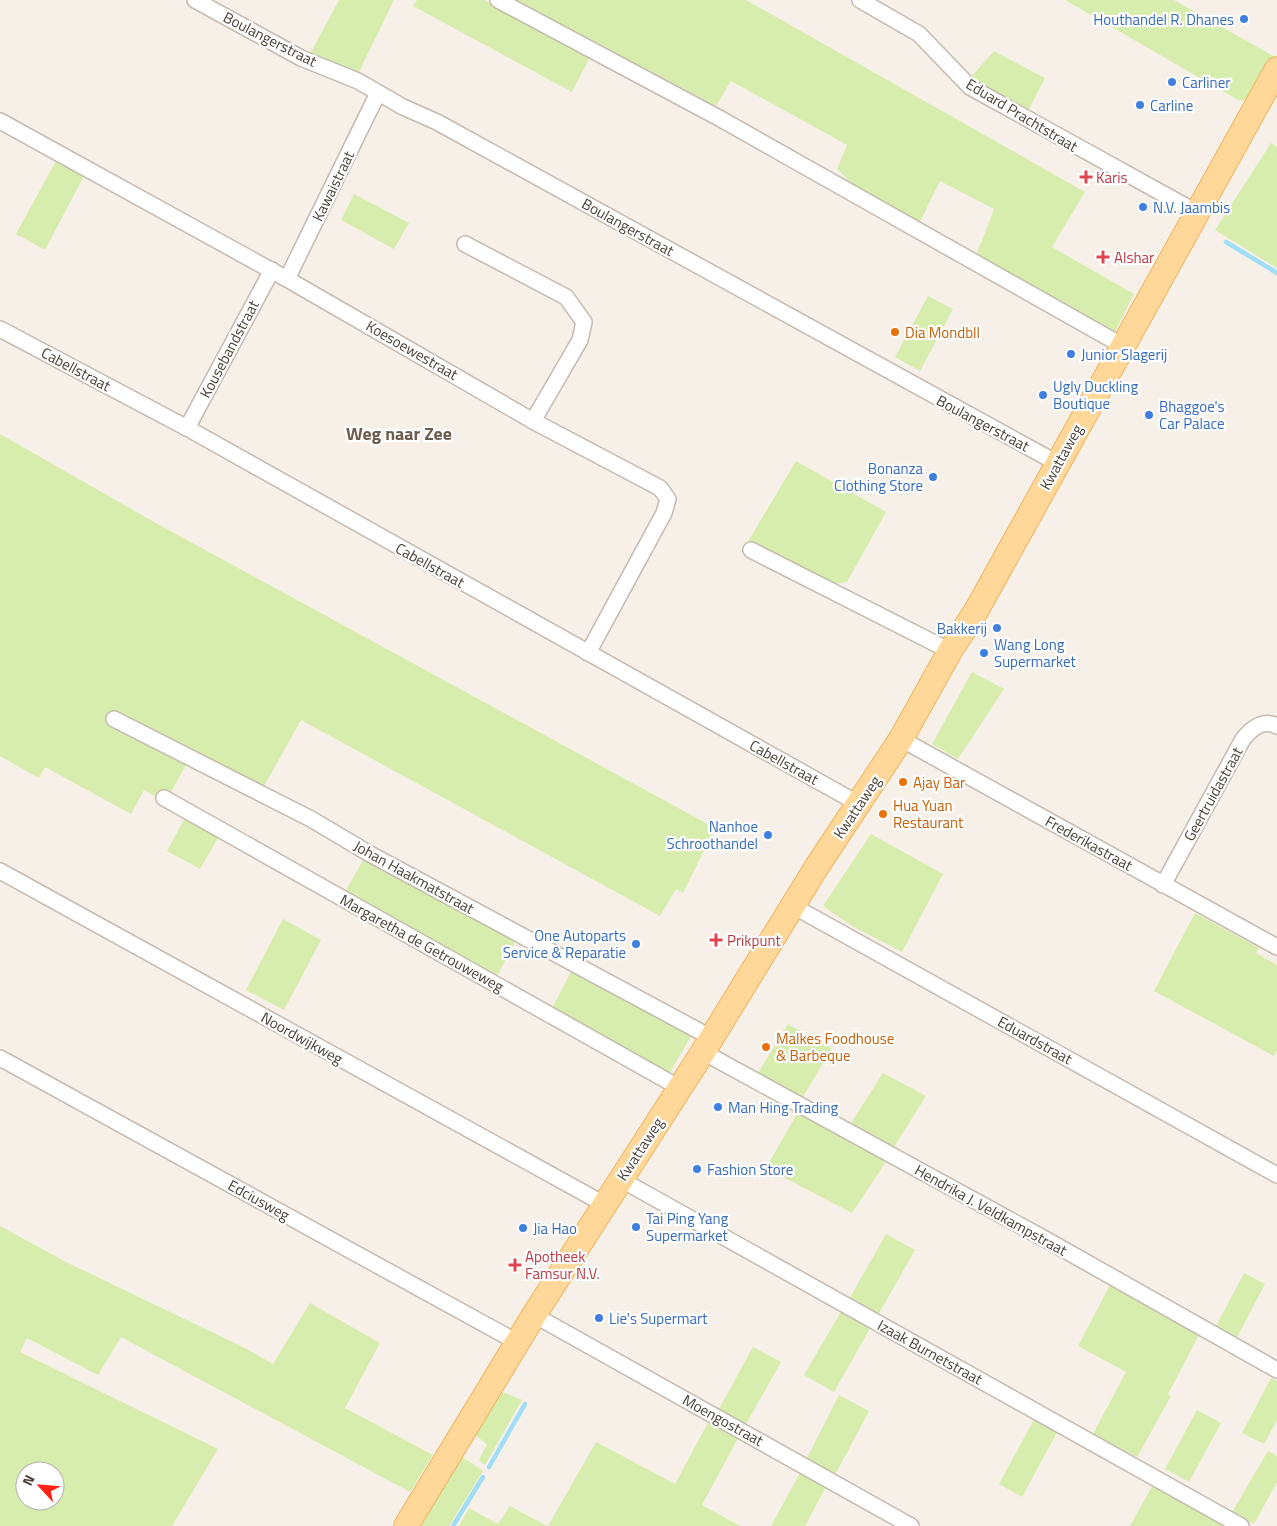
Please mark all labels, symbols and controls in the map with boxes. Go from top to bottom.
street label: Boulangerstraat [219,6,321,73]
place label: Houthandel R. Dhanes [1093,8,1234,31]
marker: Houthandel R. Dhanes [1238,13,1250,25]
place label: Carliner [1182,71,1230,94]
street label: Eduard Prachtstraat [962,72,1083,158]
marker: Carliner [1166,76,1178,88]
place label: Carline [1150,94,1193,117]
marker: Carline [1134,99,1146,111]
street label: Kawaistraat [306,146,360,225]
place label: Karis [1096,166,1128,189]
marker: Karis [1080,171,1092,183]
street label: Boulangerstraat [578,192,679,262]
place label: N.V. Jaambis [1153,196,1230,219]
marker: N.V. Jaambis [1137,201,1149,213]
place label: Alshar [1114,246,1154,269]
marker: Alshar [1096,250,1110,264]
street label: Kousebandstraat [194,295,265,402]
street label: Koesoewestraat [362,314,463,386]
place label: Dia Mondbll [905,321,980,344]
marker: Dia Mondbll [889,326,901,338]
street label: Cabellstraat [37,341,116,397]
place label: Junior Slagerij [1081,343,1167,366]
marker: Junior Slagerij [1065,348,1077,360]
place label: Ugly Duckling Boutique [1053,375,1138,415]
street label: Boulangerstraat [932,389,1034,458]
marker: Ugly Duckling Boutique [1037,389,1049,401]
place label: Bhaggoe's Car Palace [1159,395,1225,435]
marker: Bhaggoe's Car Palace [1143,409,1155,421]
district label: Weg naar Zee [346,420,452,447]
street label: Kwattaweg [1034,420,1089,494]
place label: Bonanza Clothing Store [834,457,923,497]
marker: Bonanza Clothing Store [927,471,939,483]
street label: Cabellstraat [391,537,469,594]
place label: Bakkerij [937,617,987,640]
marker: Bakkerij [991,622,1003,634]
place label: Wang Long Supermarket [994,633,1077,673]
marker: Wang Long Supermarket [978,647,990,659]
street label: Cabellstraat [745,734,823,791]
street label: Geertruidastraat [1178,742,1249,845]
street label: Kwattaweg [827,771,887,843]
place label: Ajay Bar [913,771,965,794]
marker: Ajay Bar [897,776,909,788]
place label: Hua Yuan Restaurant [893,794,964,834]
marker: Hua Yuan Restaurant [877,808,889,820]
street label: Frederikastraat [1041,810,1137,877]
place label: Nanhoe Schroothandel [667,815,758,855]
marker: Nanhoe Schroothandel [762,829,774,841]
street label: Johan Haakmatstraat [350,834,479,920]
street label: Margaretha de Getrouweweg [336,888,508,998]
place label: One Autoparts Service & Reparatie [503,924,626,964]
place label: Prikpunt [727,929,781,952]
marker: Prikpunt [709,933,723,947]
marker: One Autoparts Service & Reparatie [630,938,642,950]
street label: Noordwijkweg [257,1006,347,1070]
street label: Eduardstraat [993,1010,1077,1070]
place label: Malkes Foodhouse & Barbeque [776,1027,894,1067]
marker: Malkes Foodhouse & Barbeque [760,1041,772,1053]
place label: Man Hing Trading [728,1096,839,1119]
marker: Man Hing Trading [712,1101,724,1113]
street label: Kwattaweg [611,1112,669,1185]
place label: Fashion Store [707,1158,793,1181]
street label: Hendrika J. Veldkampstraat [911,1158,1072,1262]
marker: Fashion Store [691,1163,703,1175]
street label: Edciusweg [224,1174,294,1227]
place label: Tai Ping Yang Supermarket [646,1207,729,1247]
place label: Jia Hao [533,1217,577,1240]
marker: Tai Ping Yang Supermarket [630,1221,642,1233]
marker: Jia Hao [517,1222,529,1234]
place label: Apotheek Famsur N.V. [525,1245,600,1285]
marker: Apotheek Famsur N.V. [509,1259,521,1271]
place label: Lie's Supermart [609,1307,708,1330]
marker: Lie's Supermart [593,1312,605,1324]
street label: Izaak Burnetstraat [873,1314,987,1391]
street label: Moengostraat [678,1388,768,1452]
north arrow [15,1461,65,1511]
text: N [16,1471,39,1489]

